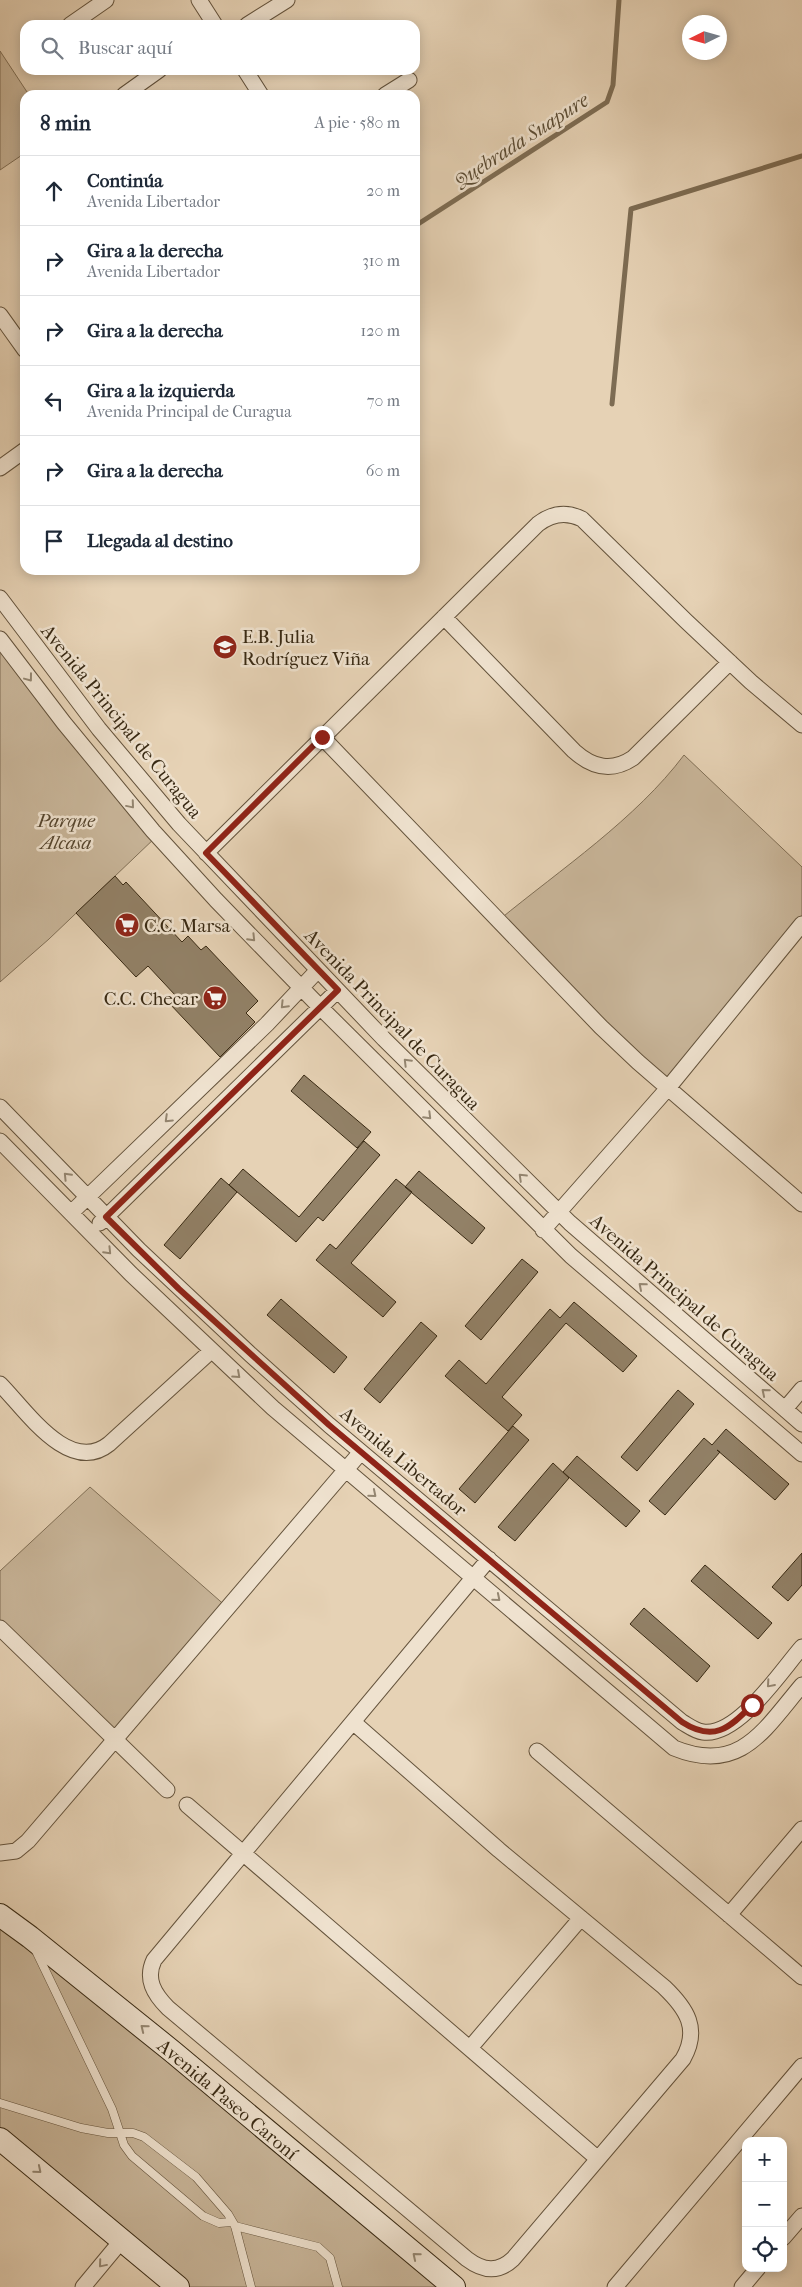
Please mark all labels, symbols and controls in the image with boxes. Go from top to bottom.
north arrow [682,15,727,60]
search box [20,20,420,75]
icon: search [38,34,66,62]
text: Buscar aquí [78,37,172,59]
water label: Quebrada Suapure [449,88,594,194]
text: 8 min [40,111,91,135]
text: A pie · 580 m [314,113,400,132]
text: Continúa [87,170,163,192]
icon: ahead [40,177,68,205]
text: 20 m [366,181,400,200]
text: Avenida Libertador [87,192,220,211]
text: Gira a la derecha [87,240,223,262]
icon: right [40,247,68,275]
text: 310 m [362,251,400,270]
text: Avenida Libertador [87,262,220,281]
icon: right [40,317,68,345]
text: Gira a la derecha [87,320,223,342]
text: 120 m [361,321,400,340]
text: Gira a la izquierda [87,380,234,402]
icon: left [40,387,68,415]
text: 70 m [367,391,400,410]
text: Avenida Principal de Curagua [87,402,292,421]
icon: right [40,457,68,485]
text: Gira a la derecha [87,460,223,482]
text: 60 m [366,461,400,480]
icon: arrive [40,527,68,555]
text: Llegada al destino [87,530,233,552]
street label: Avenida Principal de Curagua [36,620,206,823]
place label: E.B. Julia Rodríguez Viña [242,626,370,670]
school or university icon: E.B. Julia Rodríguez Viña [212,634,238,660]
one-way arrow [24,672,32,681]
route end [311,726,334,749]
one-way arrow [125,799,133,808]
park label: Parque Alcasa [36,810,96,854]
supermarket icon: C.C. Marsa [114,912,140,938]
place label: C.C. Marsa [144,915,230,937]
street label: Avenida Principal de Curagua [299,924,485,1115]
one-way arrow [246,932,255,941]
supermarket icon: C.C. Checar [202,985,228,1011]
place label: C.C. Checar [104,988,199,1010]
one-way arrow [281,1000,290,1009]
one-way arrow [404,1059,413,1068]
one-way arrow [422,1110,431,1119]
one-way arrow [165,1113,174,1122]
one-way arrow [64,1173,73,1182]
one-way arrow [518,1174,527,1183]
street label: Avenida Principal de Curagua [585,1209,783,1386]
one-way arrow [102,1245,111,1254]
one-way arrow [638,1283,647,1292]
one-way arrow [232,1370,241,1379]
one-way arrow [761,1389,770,1398]
street label: Avenida Libertador [335,1402,472,1522]
one-way arrow [367,1488,376,1497]
one-way arrow [492,1593,501,1602]
one-way arrow [767,1678,776,1687]
route start [741,1694,764,1717]
one-way arrow [140,2025,149,2034]
street label: Avenida Paseo Caroní [152,2034,302,2165]
map controls [742,2137,787,2272]
button: + [742,2137,787,2182]
one-way arrow [32,2165,41,2174]
button: − [742,2182,787,2227]
button: locate [742,2227,787,2272]
one-way arrow [413,2253,422,2261]
one-way arrow [99,2258,108,2267]

